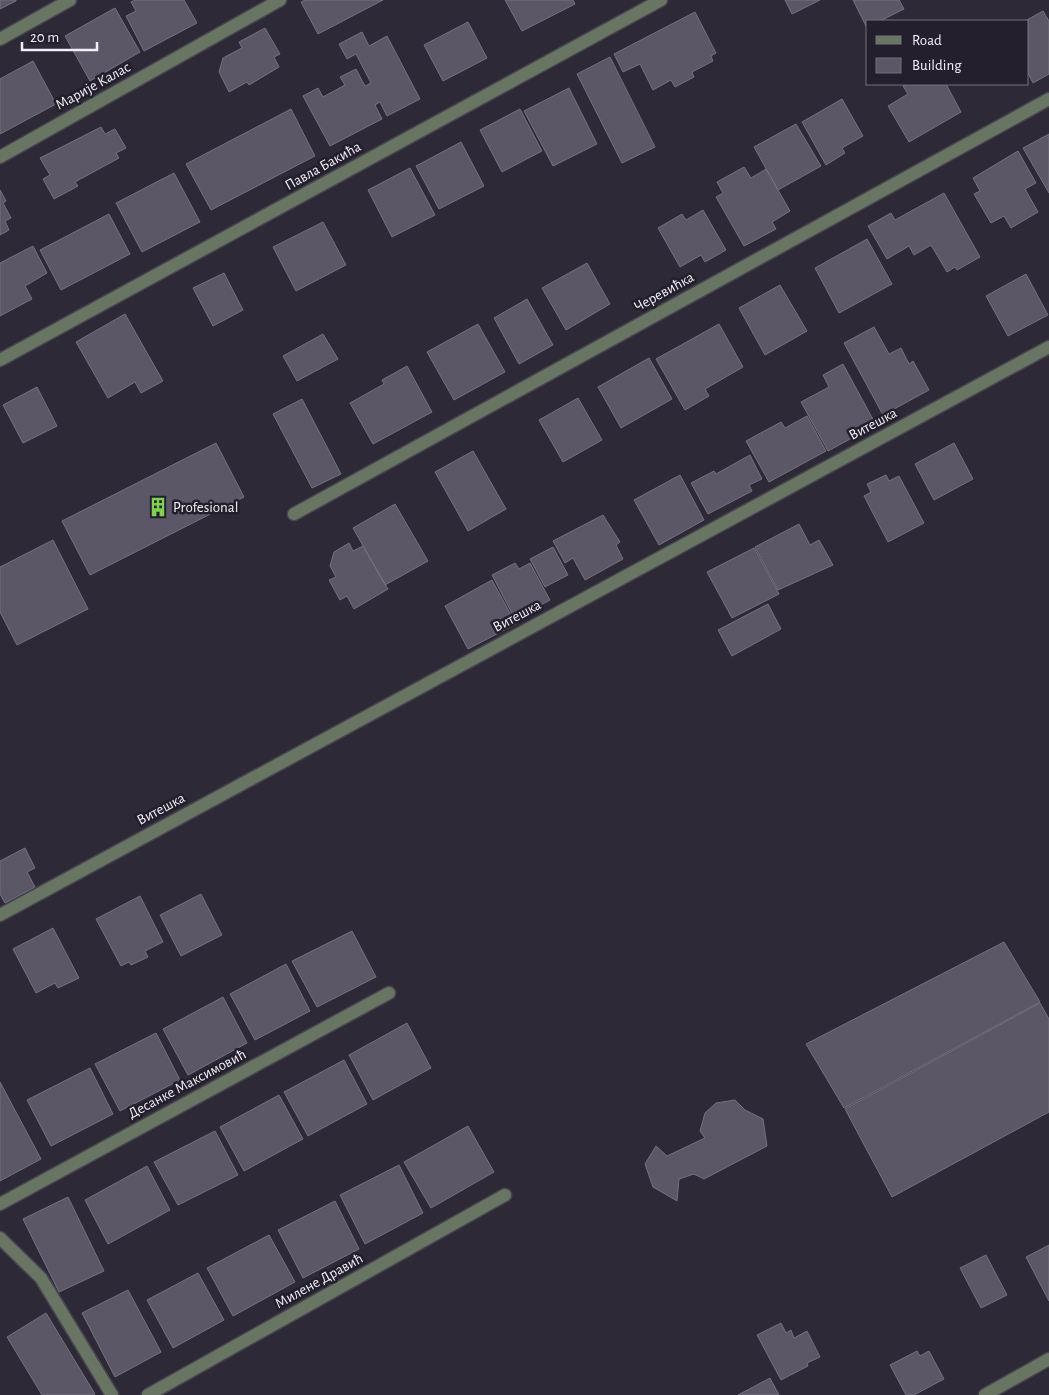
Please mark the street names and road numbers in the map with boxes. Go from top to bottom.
street label: Марије Калас [53,59,133,113]
street label: Павла Бакића [282,139,364,193]
street label: Черевићка [632,269,697,315]
street label: Витешка [846,405,900,443]
street label: Витешка [490,597,544,635]
street label: Витешка [134,790,188,828]
street label: Десанке Максимовић [126,1047,248,1121]
street label: Милене Дравић [273,1251,365,1311]

